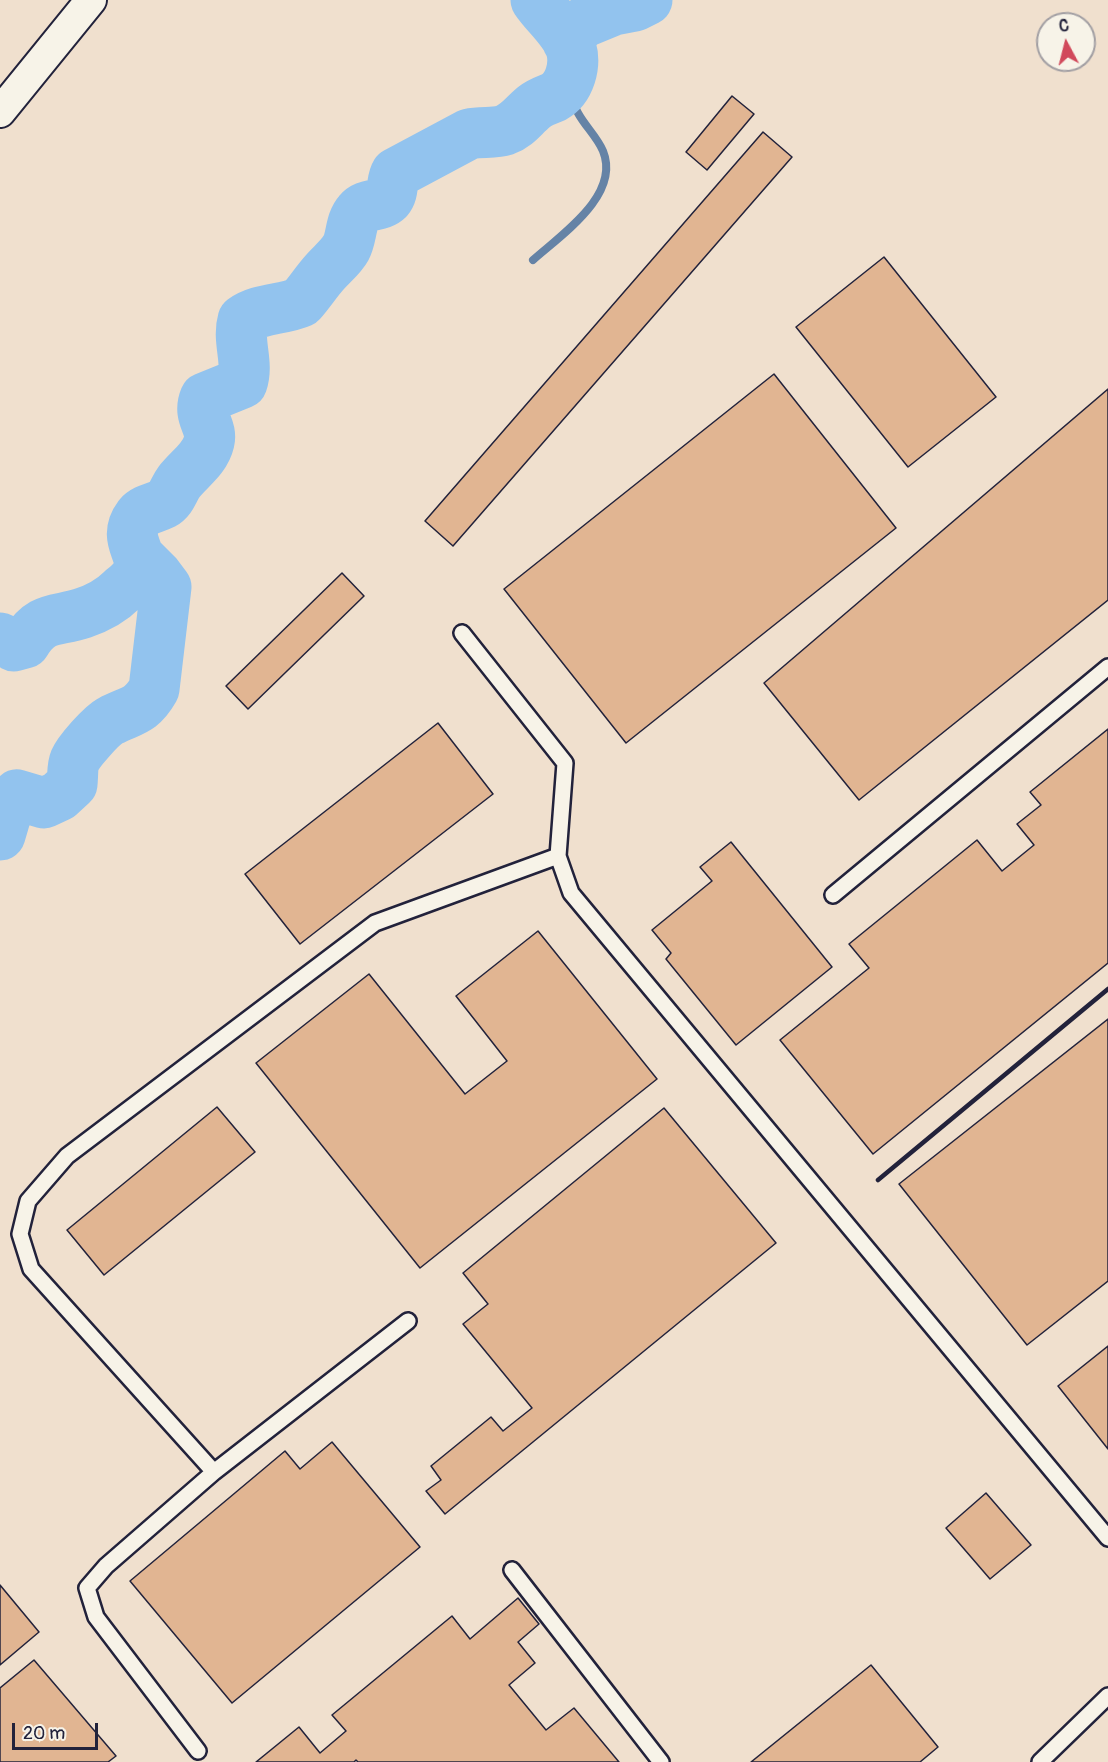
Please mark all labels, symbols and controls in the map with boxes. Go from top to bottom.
north arrow [1036,12,1096,72]
text: С [1058,16,1070,37]
scale bar [15,1711,100,1749]
text: 20 m [23,1722,65,1745]

